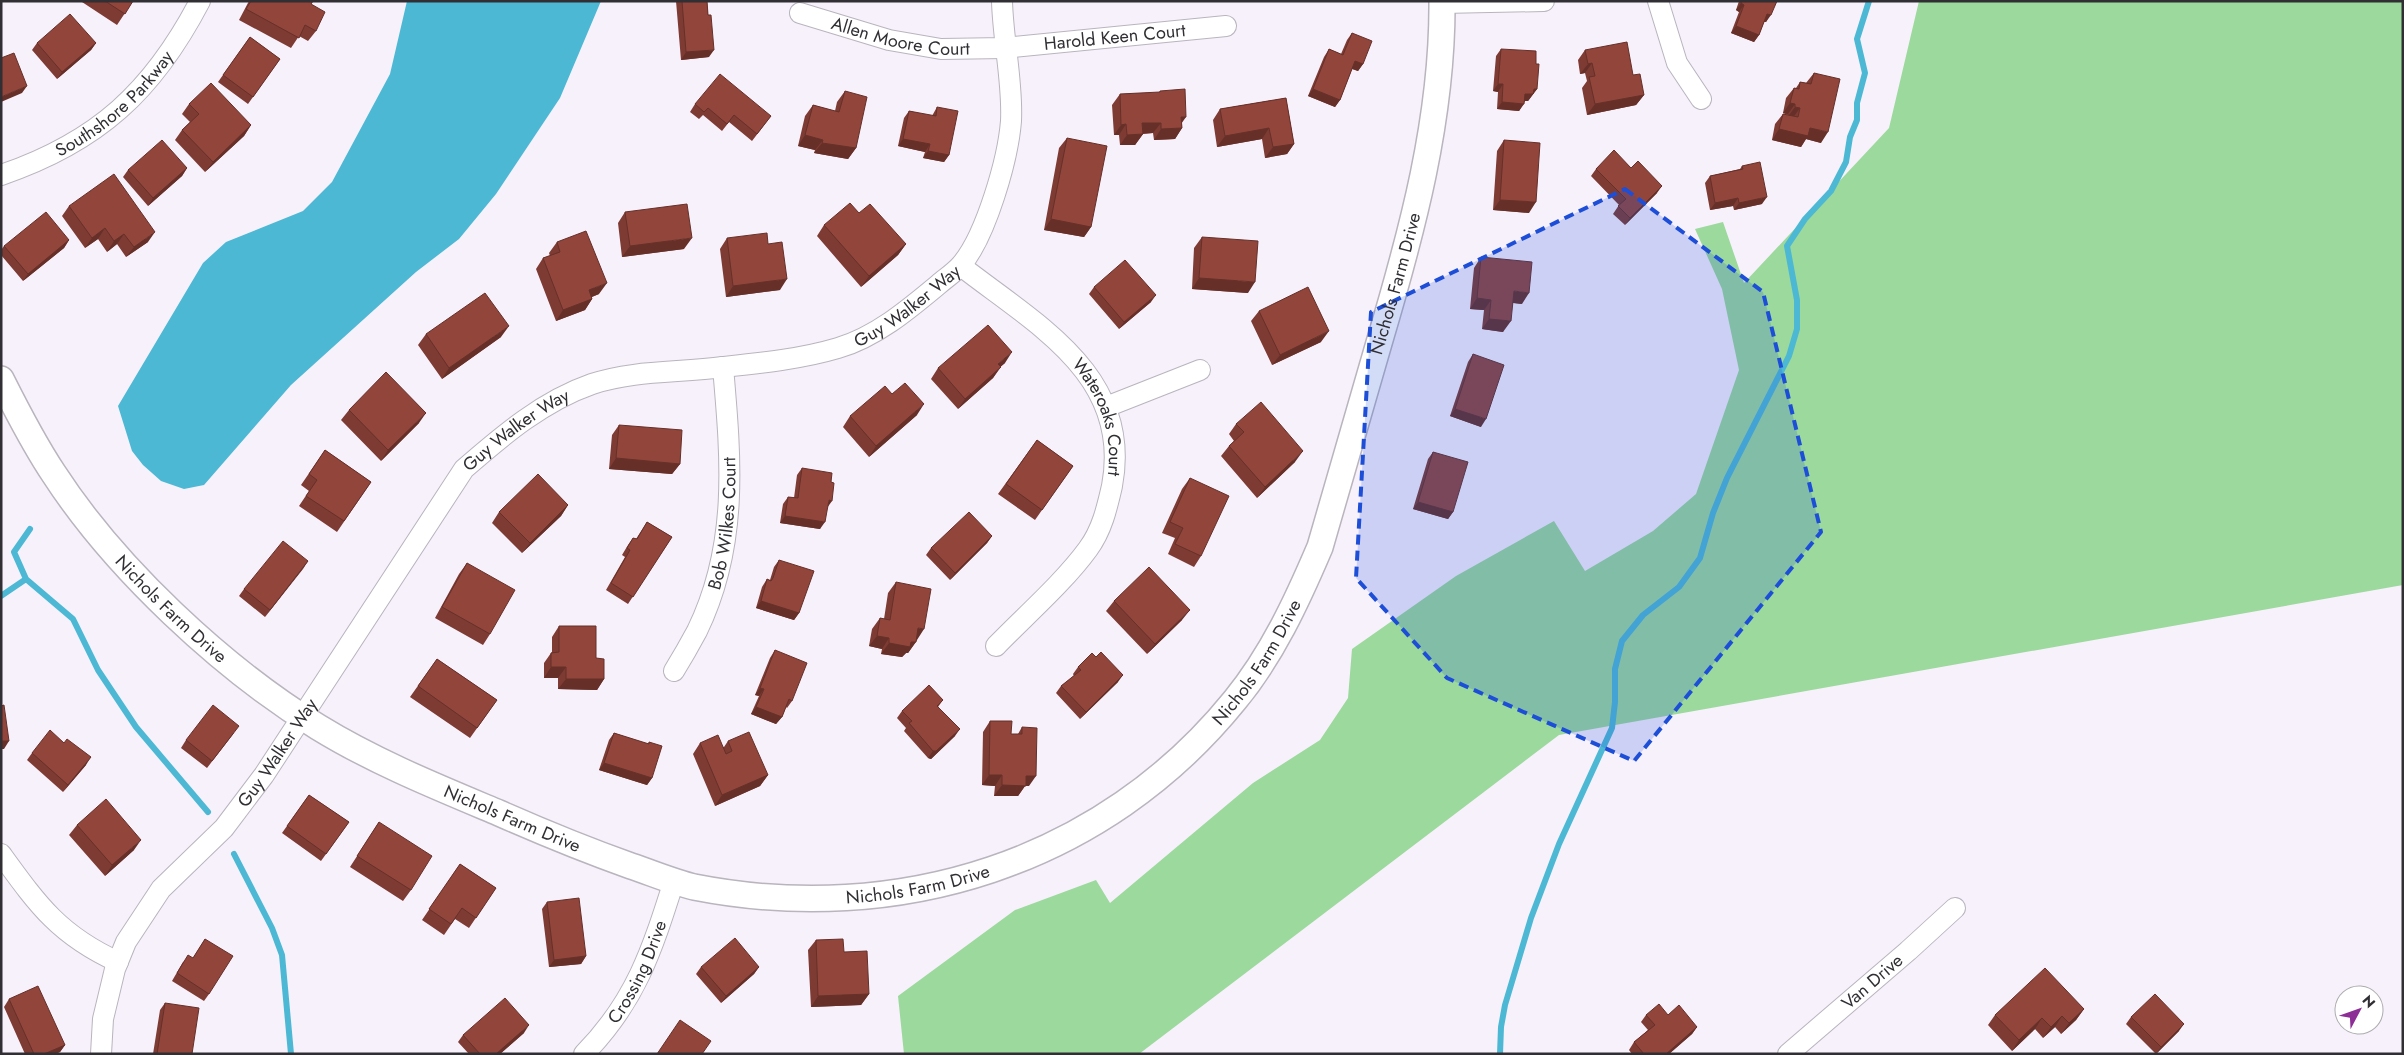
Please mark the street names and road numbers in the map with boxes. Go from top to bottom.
street label: Allen Moore Court [828,10,971,62]
street label: Harold Keen Court [1043,17,1187,57]
street label: Southshore Parkway [51,45,180,163]
street label: Nichols Farm Drive [1363,210,1427,358]
street label: Guy Walker Way [849,259,966,354]
street label: Wateroaks Court [1066,352,1128,478]
street label: Guy Walker Way [457,382,574,478]
street label: Bob Wilkes Court [701,456,742,593]
street label: Nichols Farm Drive [109,549,232,669]
street label: Nichols Farm Drive [1206,595,1308,731]
street label: Guy Walker Way [231,693,324,813]
street label: Nichols Farm Drive [440,778,584,859]
street label: Nichols Farm Drive [845,858,993,911]
street label: Crossing Drive [601,917,673,1029]
street label: Van Drive [1836,948,1909,1016]

